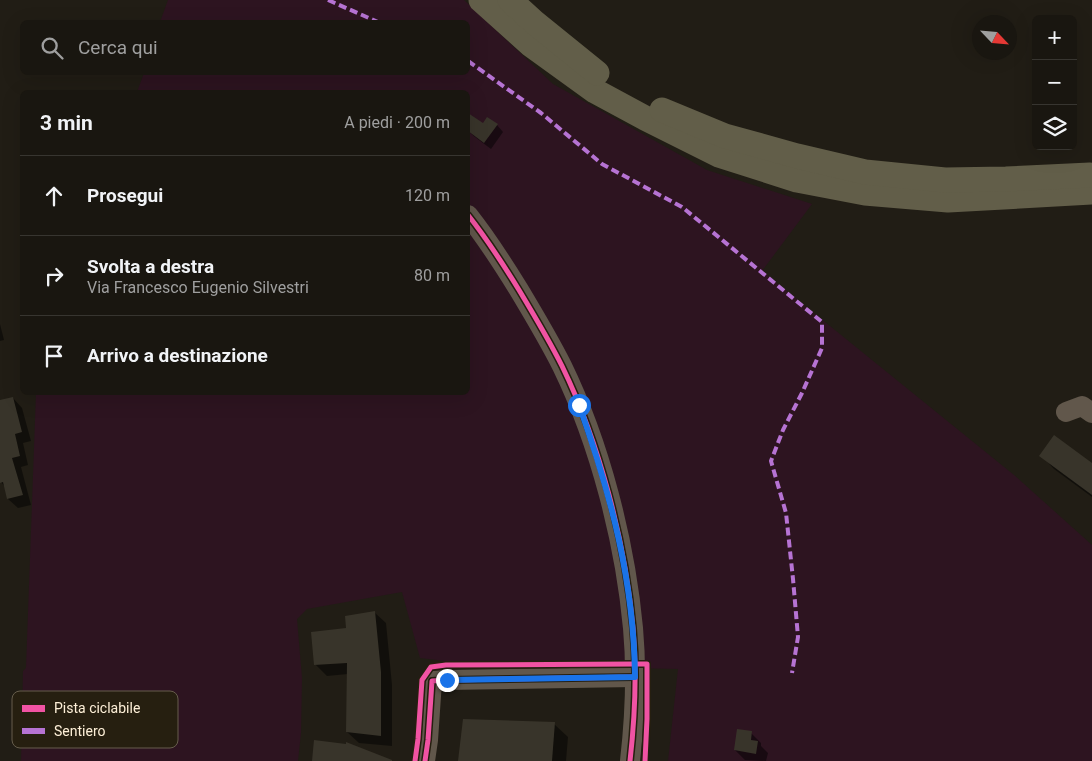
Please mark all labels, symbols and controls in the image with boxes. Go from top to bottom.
north arrow [972,15,1017,60]
map controls [1032,15,1077,150]
button: + [1032,15,1077,60]
search box [20,20,470,75]
icon: search [38,34,66,62]
text: Cerca qui [78,36,158,59]
button: − [1032,60,1077,105]
button: layers [1032,105,1077,150]
text: 3 min [40,111,93,135]
text: A piedi · 200 m [344,113,450,132]
icon: ahead [40,182,68,210]
text: Prosegui [87,184,163,207]
text: 120 m [405,186,450,205]
text: Svolta a destra [87,255,214,278]
icon: right [40,262,68,290]
text: 80 m [414,266,450,285]
text: Via Francesco Eugenio Silvestri [87,278,309,297]
icon: arrive [40,342,68,370]
text: Arrivo a destinazione [87,344,268,367]
route start [568,394,591,417]
route end [436,669,459,692]
legend [12,691,178,748]
text: Pista ciclabile [54,700,140,716]
text: Sentiero [54,723,105,739]

